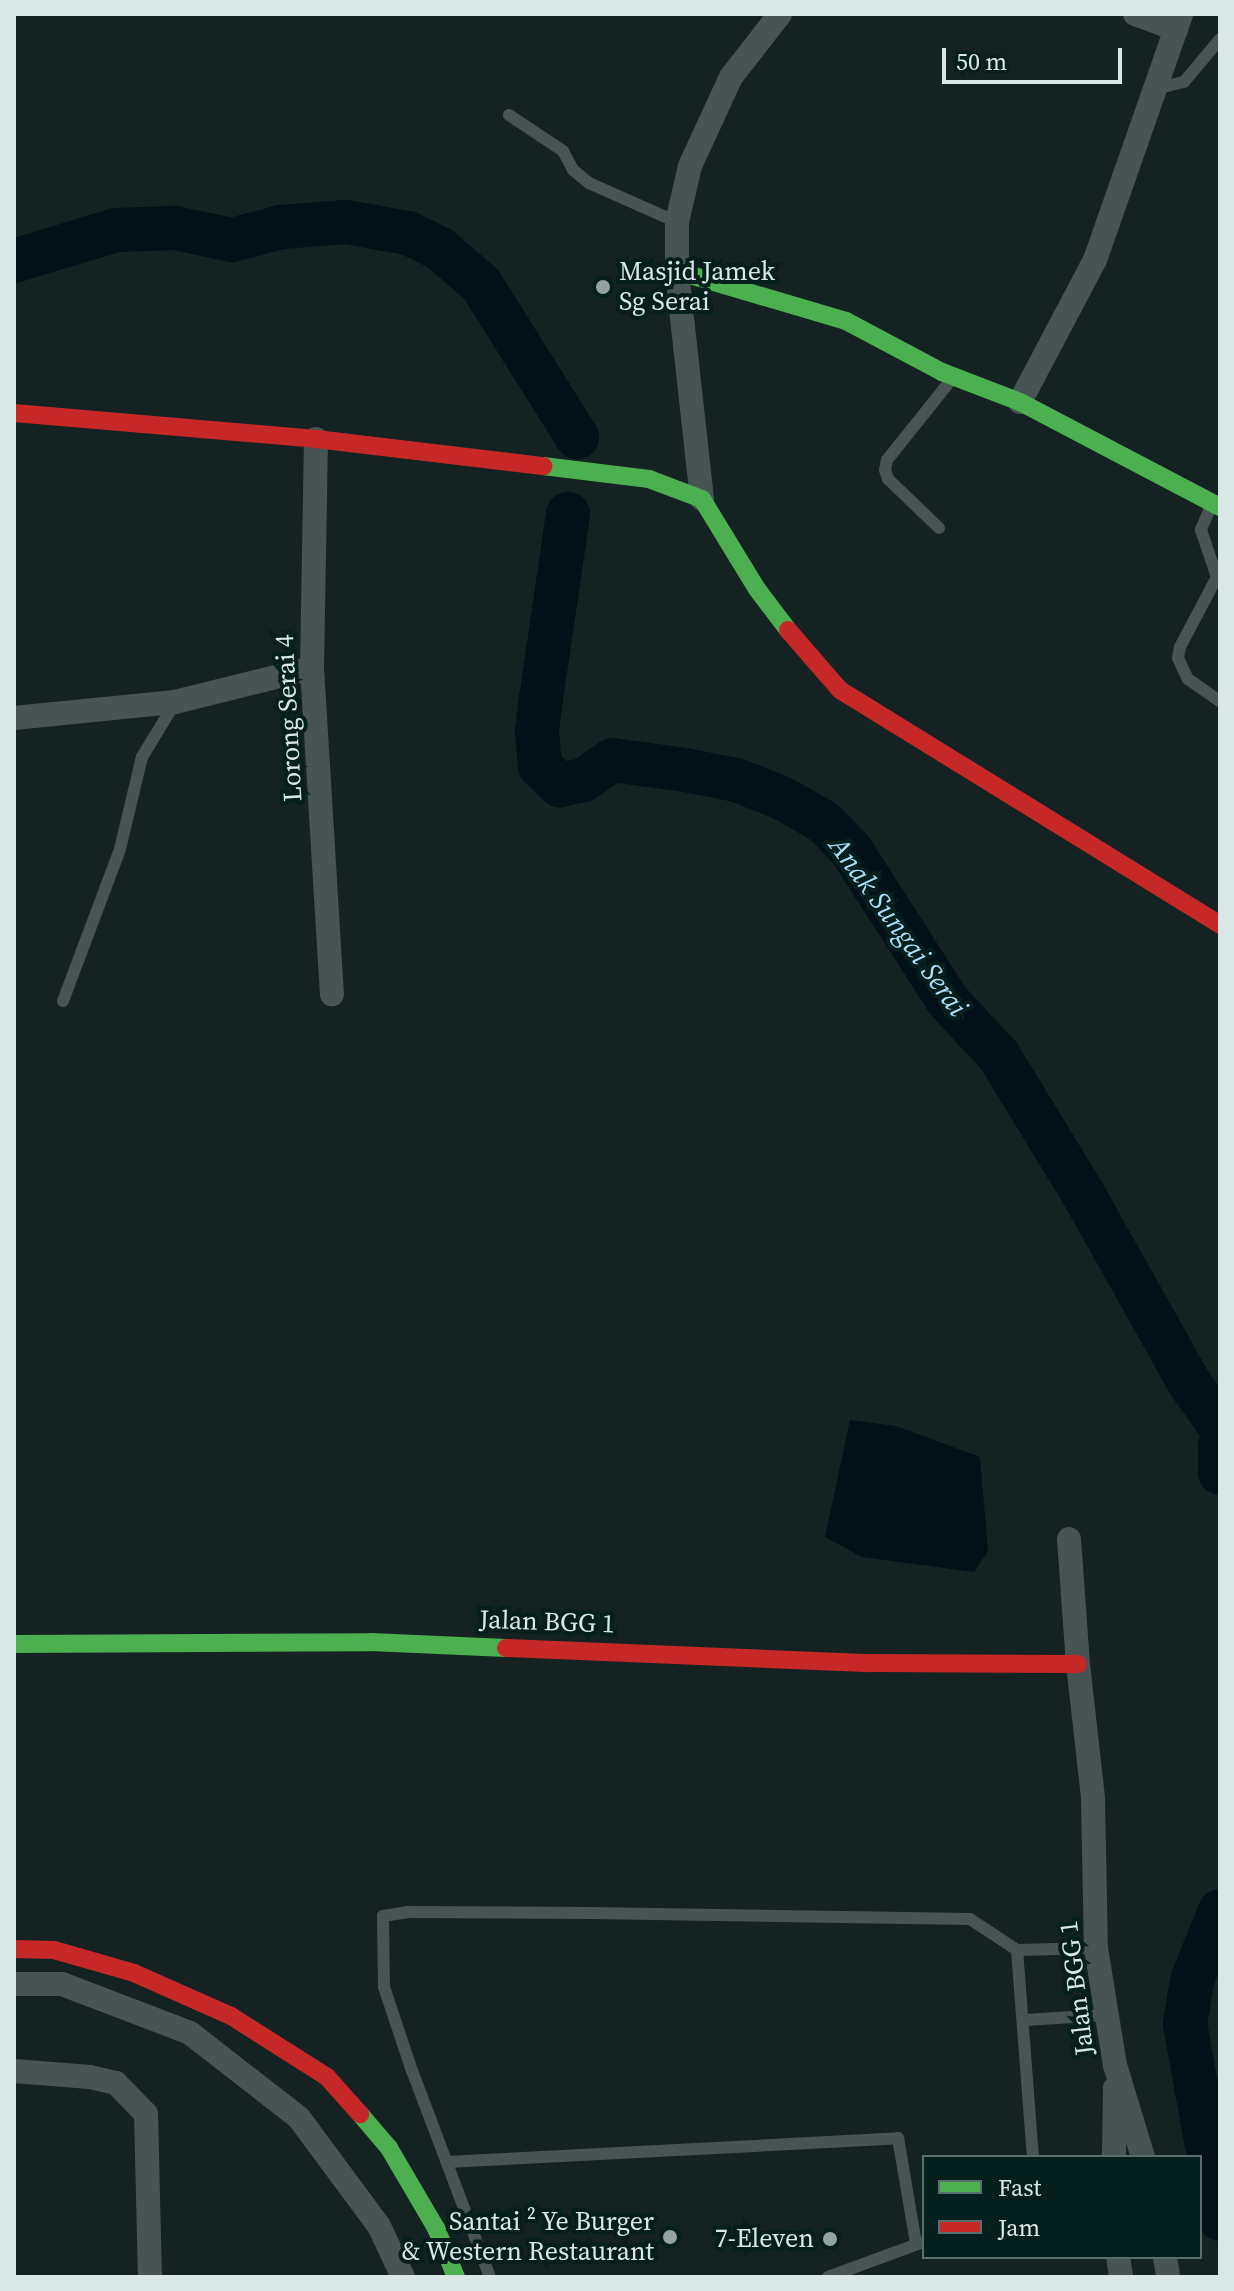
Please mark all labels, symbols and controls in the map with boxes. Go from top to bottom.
scale bar [946,32,1126,82]
text: 50 m [956,45,1007,78]
place label: Masjid Jamek Sg Serai [619,256,775,318]
marker: Masjid Jamek Sg Serai [594,278,612,296]
street label: Lorong Serai 4 [269,634,309,802]
water label: Anak Sungai Serai [823,830,975,1022]
street label: Jalan BGG 1 [479,1604,615,1640]
street label: Jalan BGG 1 [1053,1919,1101,2057]
legend [922,2155,1202,2259]
text: Fast [998,2171,1041,2204]
place label: Santai ² Ye Burger & Western Restaurant [401,2206,654,2268]
text: Jam [998,2211,1040,2244]
place label: 7-Eleven [715,2223,814,2255]
marker: Santai ² Ye Burger & Western Restaurant [661,2228,679,2246]
marker: 7-Eleven [821,2230,839,2248]

